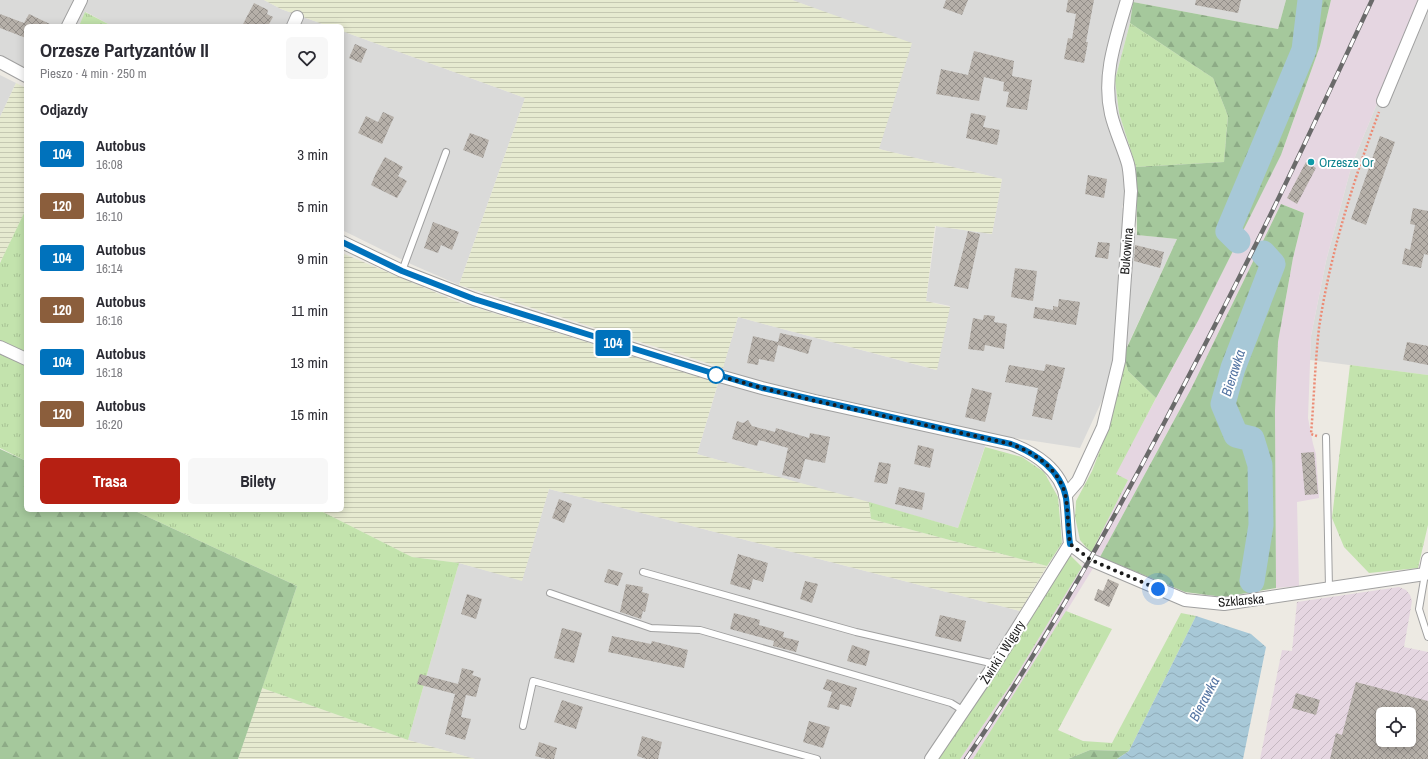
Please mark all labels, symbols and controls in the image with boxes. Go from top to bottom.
text: Orzesze Partyzantów II [40,37,209,63]
button: heart [286,37,328,79]
text: Pieszo · 4 min · 250 m [40,65,147,82]
text: Odjazdy [40,99,88,120]
text: Autobus [96,135,146,156]
text: 3 min [297,144,328,165]
text: 104 [52,145,72,163]
place label: Orzesze Or [1319,154,1374,171]
text: 16:08 [96,156,123,173]
marker: Orzesze Or [1306,157,1316,167]
text: Autobus [96,187,146,208]
text: 5 min [297,196,328,217]
text: 120 [52,197,72,215]
text: 16:10 [96,208,123,225]
street label: Bukowina [1116,227,1137,275]
text: Autobus [96,239,146,260]
text: 9 min [297,248,328,269]
text: 104 [52,249,72,267]
text: 16:14 [96,260,123,277]
text: Autobus [96,291,146,312]
text: 11 min [291,300,328,321]
text: 120 [52,301,72,319]
text: 16:16 [96,312,123,329]
line badge: 104 [590,330,636,356]
text: 104 [603,334,623,352]
text: Autobus [96,343,146,364]
water label: Bierawka [1217,347,1249,399]
text: 13 min [290,352,328,373]
text: 104 [52,353,72,371]
text: 16:18 [96,364,123,381]
unlabelled marker [707,366,725,384]
text: Autobus [96,395,146,416]
text: 15 min [290,404,328,425]
text: 120 [52,405,72,423]
text: 16:20 [96,416,123,433]
button: Trasa [40,458,180,504]
button: Bilety [188,458,328,504]
your location [1148,579,1168,599]
street label: Szklarska [1217,590,1265,611]
street label: Żwirki i Wigury [976,617,1029,687]
water label: Bierawka [1185,674,1223,724]
map controls [1376,707,1416,747]
button: locate [1376,707,1416,747]

